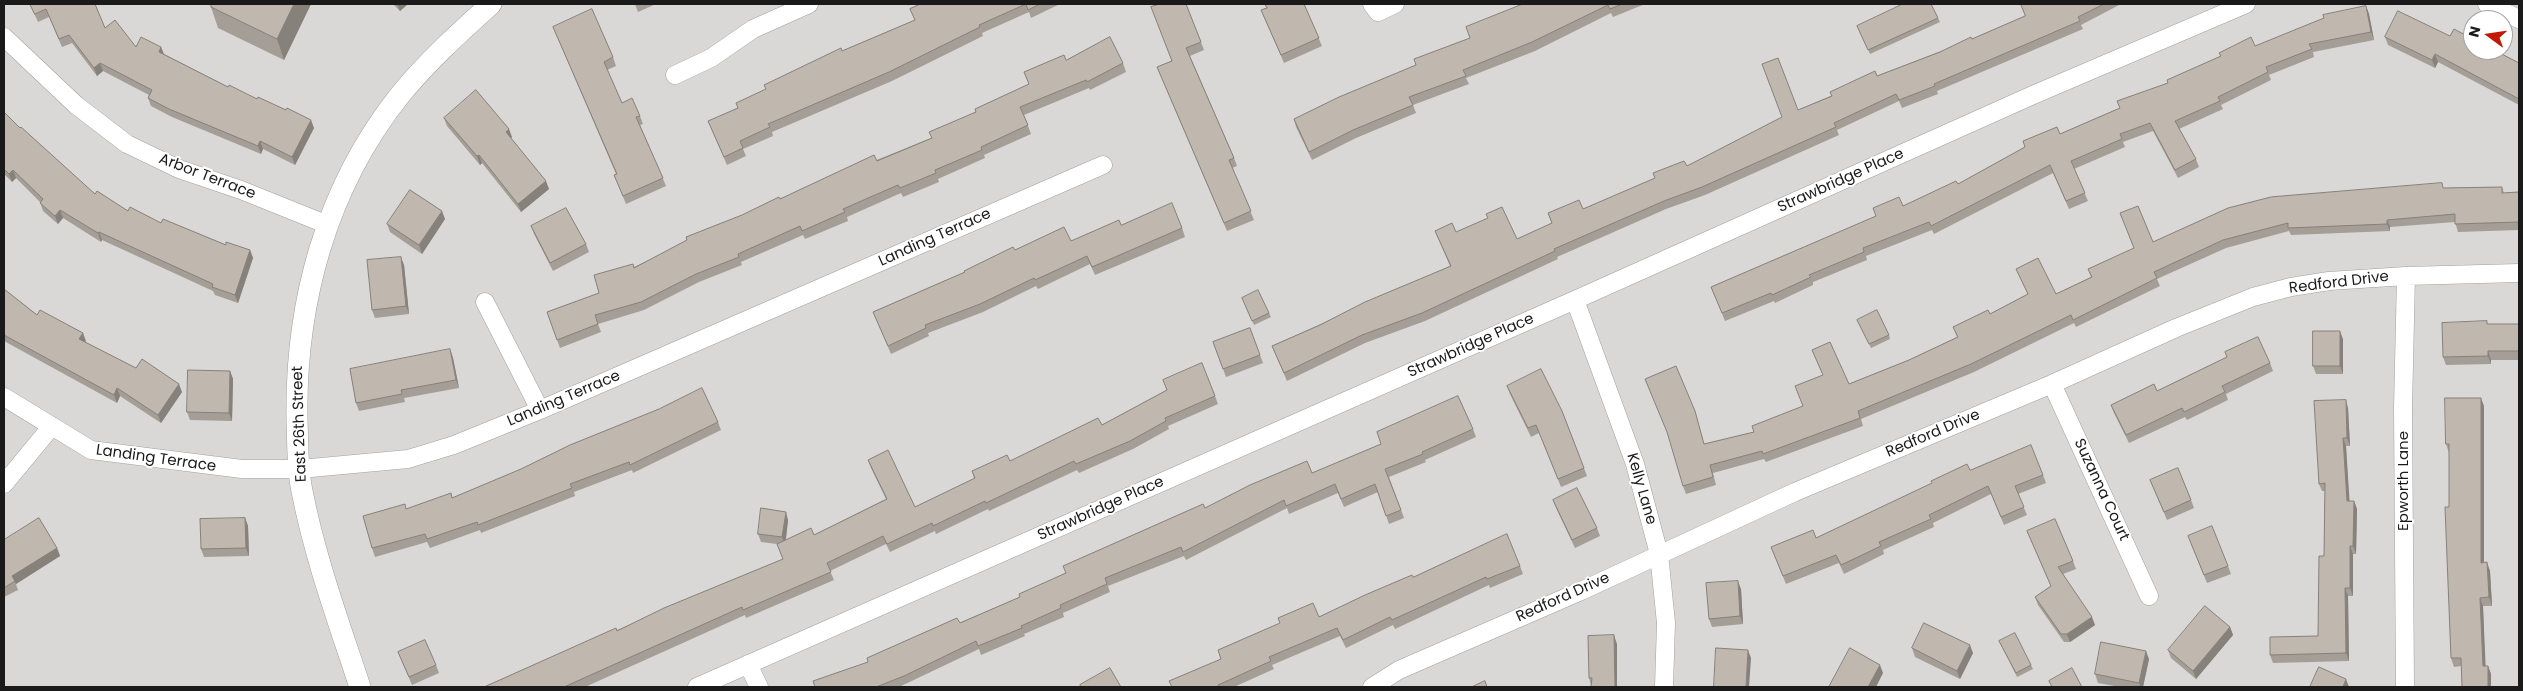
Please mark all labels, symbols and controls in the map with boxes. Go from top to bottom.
north arrow [2463,10,2513,60]
text: N [2463,24,2485,39]
street label: Strawbridge Place [1775,145,1907,217]
street label: Arbor Terrace [156,150,258,204]
street label: Landing Terrace [876,205,994,271]
street label: Redford Drive [2288,268,2390,298]
street label: Strawbridge Place [1405,310,1537,382]
street label: East 26th Street [289,366,311,482]
street label: Landing Terrace [505,367,623,431]
street label: Redford Drive [1883,406,1983,462]
street label: Epworth Lane [2395,431,2413,531]
street label: Suzanna Court [2069,436,2133,544]
street label: Landing Terrace [95,442,217,476]
street label: Kelly Lane [1622,451,1660,527]
street label: Strawbridge Place [1035,473,1167,545]
street label: Redford Drive [1513,569,1613,627]

